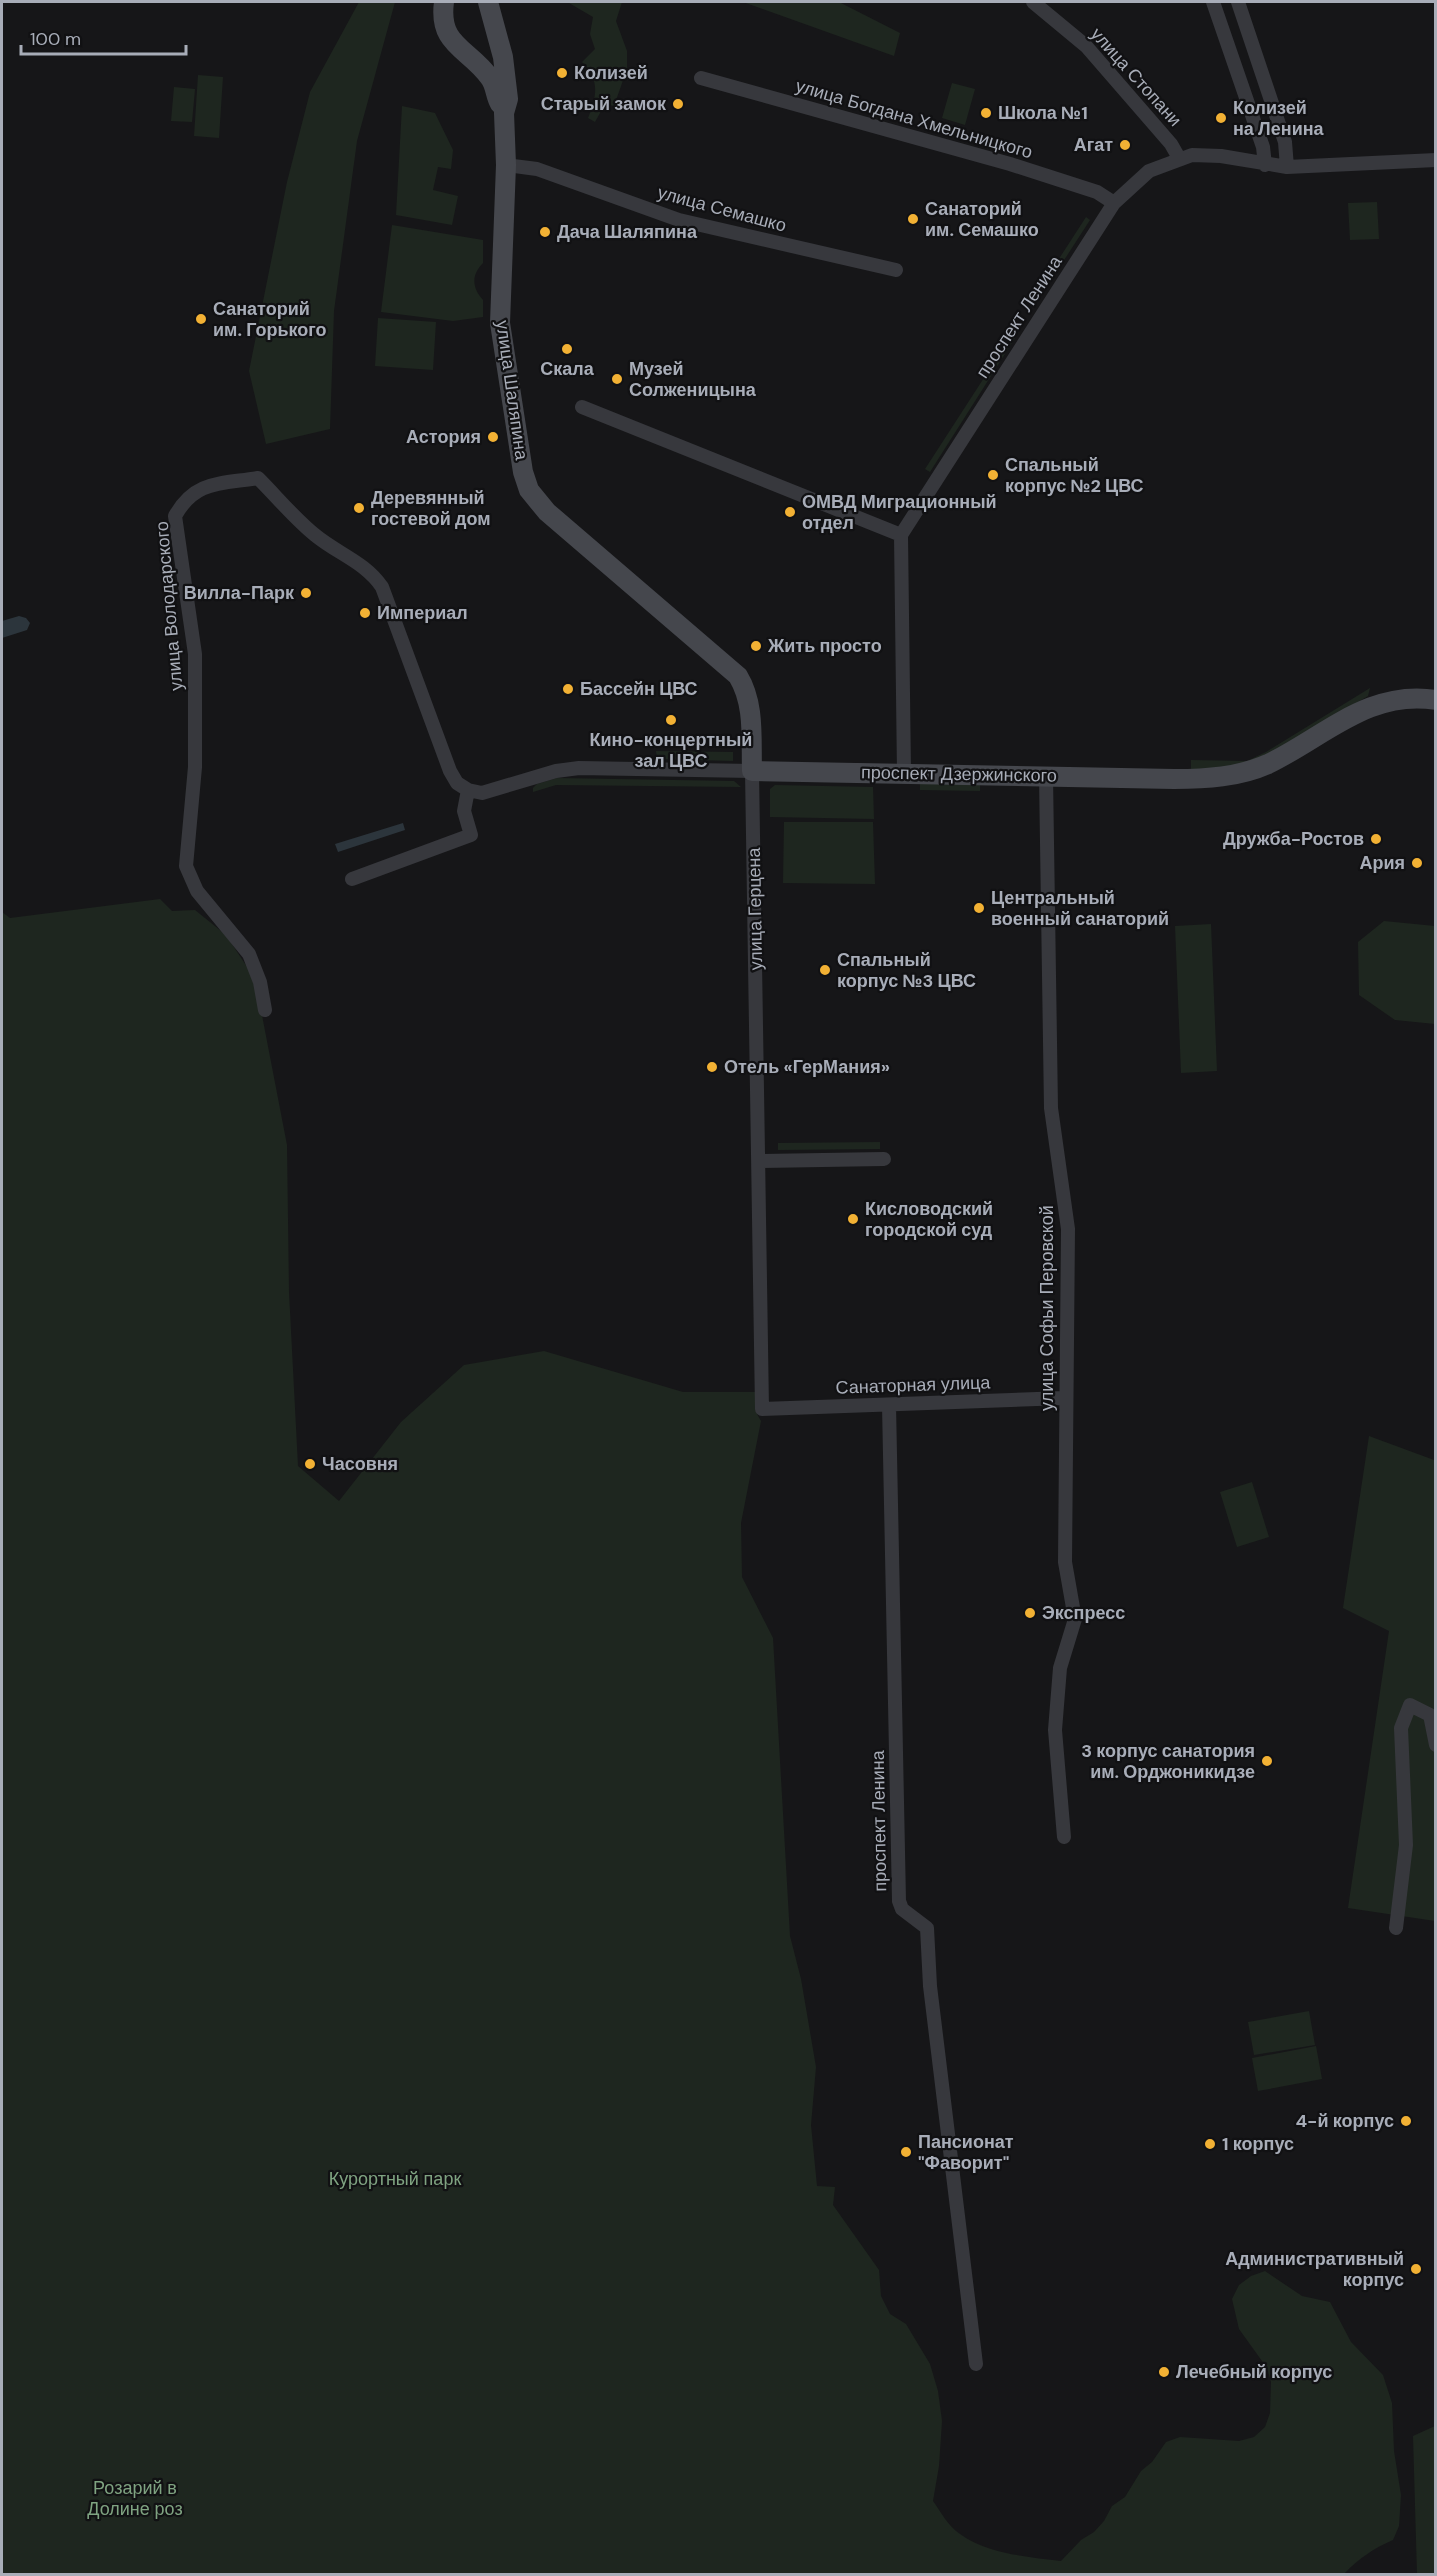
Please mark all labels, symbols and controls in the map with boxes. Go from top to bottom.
scale bar [21,18,186,56]
street label: улица Стопани [1085,22,1187,132]
text: 100 m [30,27,81,51]
place label: Колизей [574,61,648,85]
marker: Колизей [555,66,569,80]
street label: улица Богдана Хмельницкого [793,74,1035,164]
place label: Старый замок [541,92,667,116]
place label: Колизей на Ленина [1233,96,1325,141]
marker: Старый замок [671,97,685,111]
place label: Школа №1 [998,101,1088,125]
marker: Школа №1 [979,106,993,120]
marker: Колизей на Ленина [1214,111,1228,125]
place label: Агат [1074,133,1113,157]
marker: Агат [1118,138,1132,152]
street label: улица Семашко [655,180,789,238]
place label: Санаторий им. Семашко [925,197,1039,242]
marker: Санаторий им. Семашко [906,212,920,226]
place label: Дача Шаляпина [557,220,698,244]
marker: Дача Шаляпина [538,225,552,239]
street label: проспект Ленина [970,250,1068,383]
place label: Санаторий им. Горького [213,297,327,342]
marker: Санаторий им. Горького [194,312,208,326]
street label: улица Шаляпина [490,319,534,462]
marker: Скала [560,342,574,356]
place label: Скала [540,357,595,381]
place label: Музей Солженицына [629,357,757,402]
marker: Музей Солженицына [610,372,624,386]
place label: Астория [406,425,481,449]
marker: Астория [486,430,500,444]
place label: Спальный корпус №2 ЦВС [1005,453,1144,498]
marker: Спальный корпус №2 ЦВС [986,468,1000,482]
place label: Деревянный гостевой дом [371,486,490,531]
place label: ОМВД Миграционный отдел [802,490,997,535]
marker: Деревянный гостевой дом [352,501,366,515]
marker: ОМВД Миграционный отдел [783,505,797,519]
street label: улица Володарского [150,520,188,692]
place label: Вилла-Парк [184,581,295,605]
marker: Вилла-Парк [299,586,313,600]
place label: Империал [377,601,468,625]
marker: Империал [358,606,372,620]
place label: Жить просто [767,634,882,658]
marker: Жить просто [749,639,763,653]
place label: Бассейн ЦВС [580,677,698,701]
marker: Бассейн ЦВС [561,682,575,696]
marker: Кино-концертный зал ЦВС [664,713,678,727]
place label: Кино-концертный зал ЦВС [590,728,752,773]
street label: проспект Дзержинского [861,760,1057,788]
place label: Дружба-Ростов [1223,827,1364,851]
marker: Дружба-Ростов [1369,832,1383,846]
street label: улица Герцена [742,846,768,971]
place label: Ария [1359,851,1405,875]
marker: Ария [1410,856,1424,870]
place label: Центральный военный санаторий [991,886,1169,931]
marker: Центральный военный санаторий [972,901,986,915]
place label: Спальный корпус №3 ЦВС [837,948,976,993]
marker: Спальный корпус №3 ЦВС [818,963,832,977]
place label: Отель «ГерМания» [724,1055,890,1079]
marker: Отель «ГерМания» [705,1060,719,1074]
place label: Кисловодский городской суд [865,1197,993,1242]
street label: улица Софьи Перовской [1035,1205,1059,1411]
marker: Кисловодский городской суд [846,1212,860,1226]
street label: Санаторная улица [835,1370,992,1400]
place label: Часовня [322,1452,398,1476]
marker: Часовня [303,1457,317,1471]
place label: Экспресс [1042,1601,1125,1625]
marker: Экспресс [1023,1606,1037,1620]
place label: 3 корпус санатория им. Орджоникидзе [1081,1739,1255,1784]
street label: проспект Ленина [866,1749,892,1892]
marker: 3 корпус санатория им. Орджоникидзе [1260,1754,1274,1768]
place label: 4-й корпус [1295,2109,1394,2133]
marker: 4-й корпус [1399,2114,1413,2128]
place label: Пансионат "Фаворит" [918,2130,1014,2175]
place label: 1 корпус [1222,2132,1294,2156]
marker: 1 корпус [1203,2137,1217,2151]
marker: Пансионат "Фаворит" [899,2145,913,2159]
park label: Курортный парк [329,2167,461,2191]
place label: Административный корпус [1225,2247,1404,2292]
marker: Административный корпус [1409,2262,1423,2276]
place label: Лечебный корпус [1176,2360,1332,2384]
marker: Лечебный корпус [1157,2365,1171,2379]
park label: Розарий в Долине роз [87,2476,183,2521]

